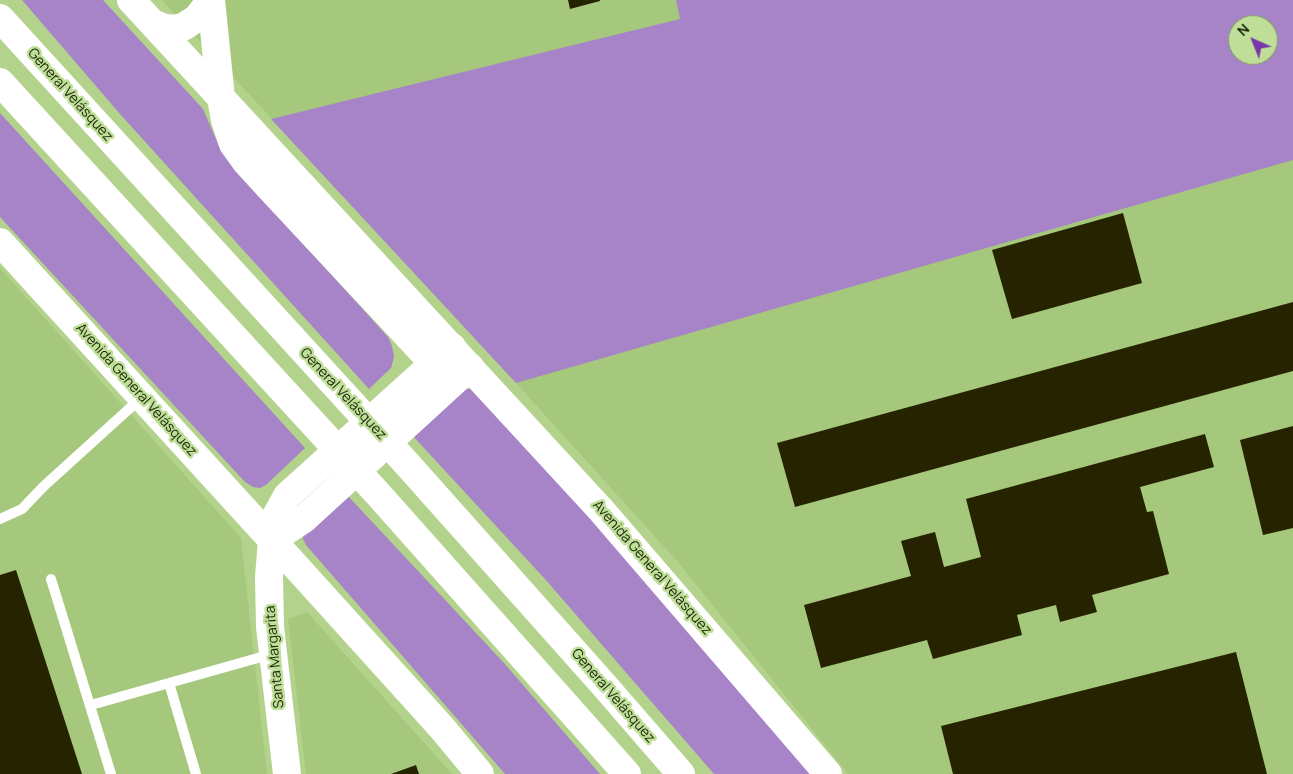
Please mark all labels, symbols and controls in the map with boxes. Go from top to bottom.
north arrow [1228,15,1278,65]
text: N [1233,19,1253,40]
street label: General Velásquez [24,45,116,145]
street label: Avenida General Velásquez [72,320,200,460]
street label: General Velásquez [296,345,390,443]
street label: Avenida General Velásquez [589,497,715,639]
street label: Santa Margarita [262,605,288,709]
street label: General Velásquez [568,645,658,747]

